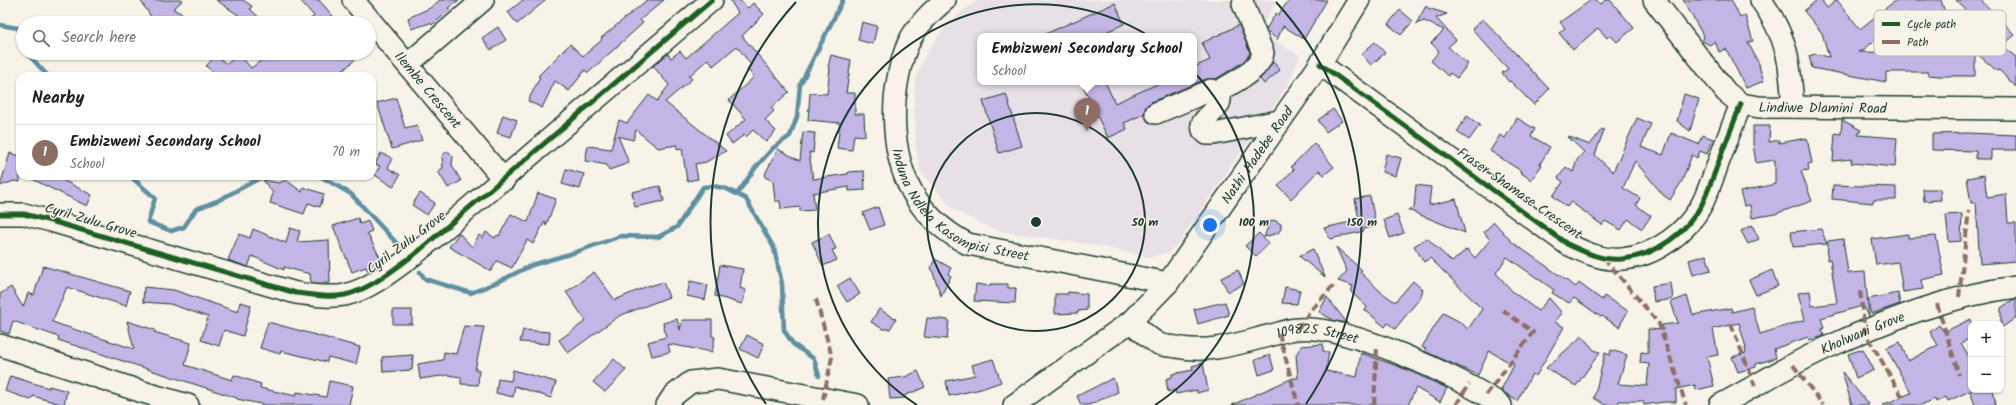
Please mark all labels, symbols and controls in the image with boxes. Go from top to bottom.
legend [1874,10,2006,56]
search box [16,16,376,60]
text: Cycle path [1907,16,1956,34]
text: Search here [62,26,136,50]
icon: search [30,27,52,49]
popup [977,33,1197,85]
text: Path [1907,34,1928,52]
text: Embizweni Secondary School [992,37,1182,61]
street label: Ilembe Crescent [388,47,467,134]
text: School [992,61,1026,82]
text: Nearby [32,85,84,112]
street label: Lindiwe Dlamini Road [1758,97,1888,120]
pin: 1 [1074,98,1100,131]
street label: Nathi Hadebe Road [1216,101,1300,209]
text: Embizweni Secondary School [70,130,261,154]
text: 1 [43,142,47,163]
text: 70 m [332,142,360,163]
street label: Fraser Shamase Crescent [1452,142,1587,246]
street label: Induna Ndlela Kasompisi Street [885,146,1031,268]
text: School [70,154,105,175]
street label: Cyril Zulu Grove [42,197,140,245]
street label: Cyril Zulu Grove [362,205,452,280]
text: 50 m [1131,213,1159,232]
text: 100 m [1239,213,1269,232]
text: 150 m [1347,213,1377,232]
centre of rings [1029,215,1043,229]
your location [1200,215,1220,235]
street label: Kholwani Grove [1817,306,1909,361]
street label: 109825 Street [1273,319,1362,350]
map controls [1968,321,2004,393]
button: + [1968,321,2004,357]
button: − [1968,357,2004,393]

